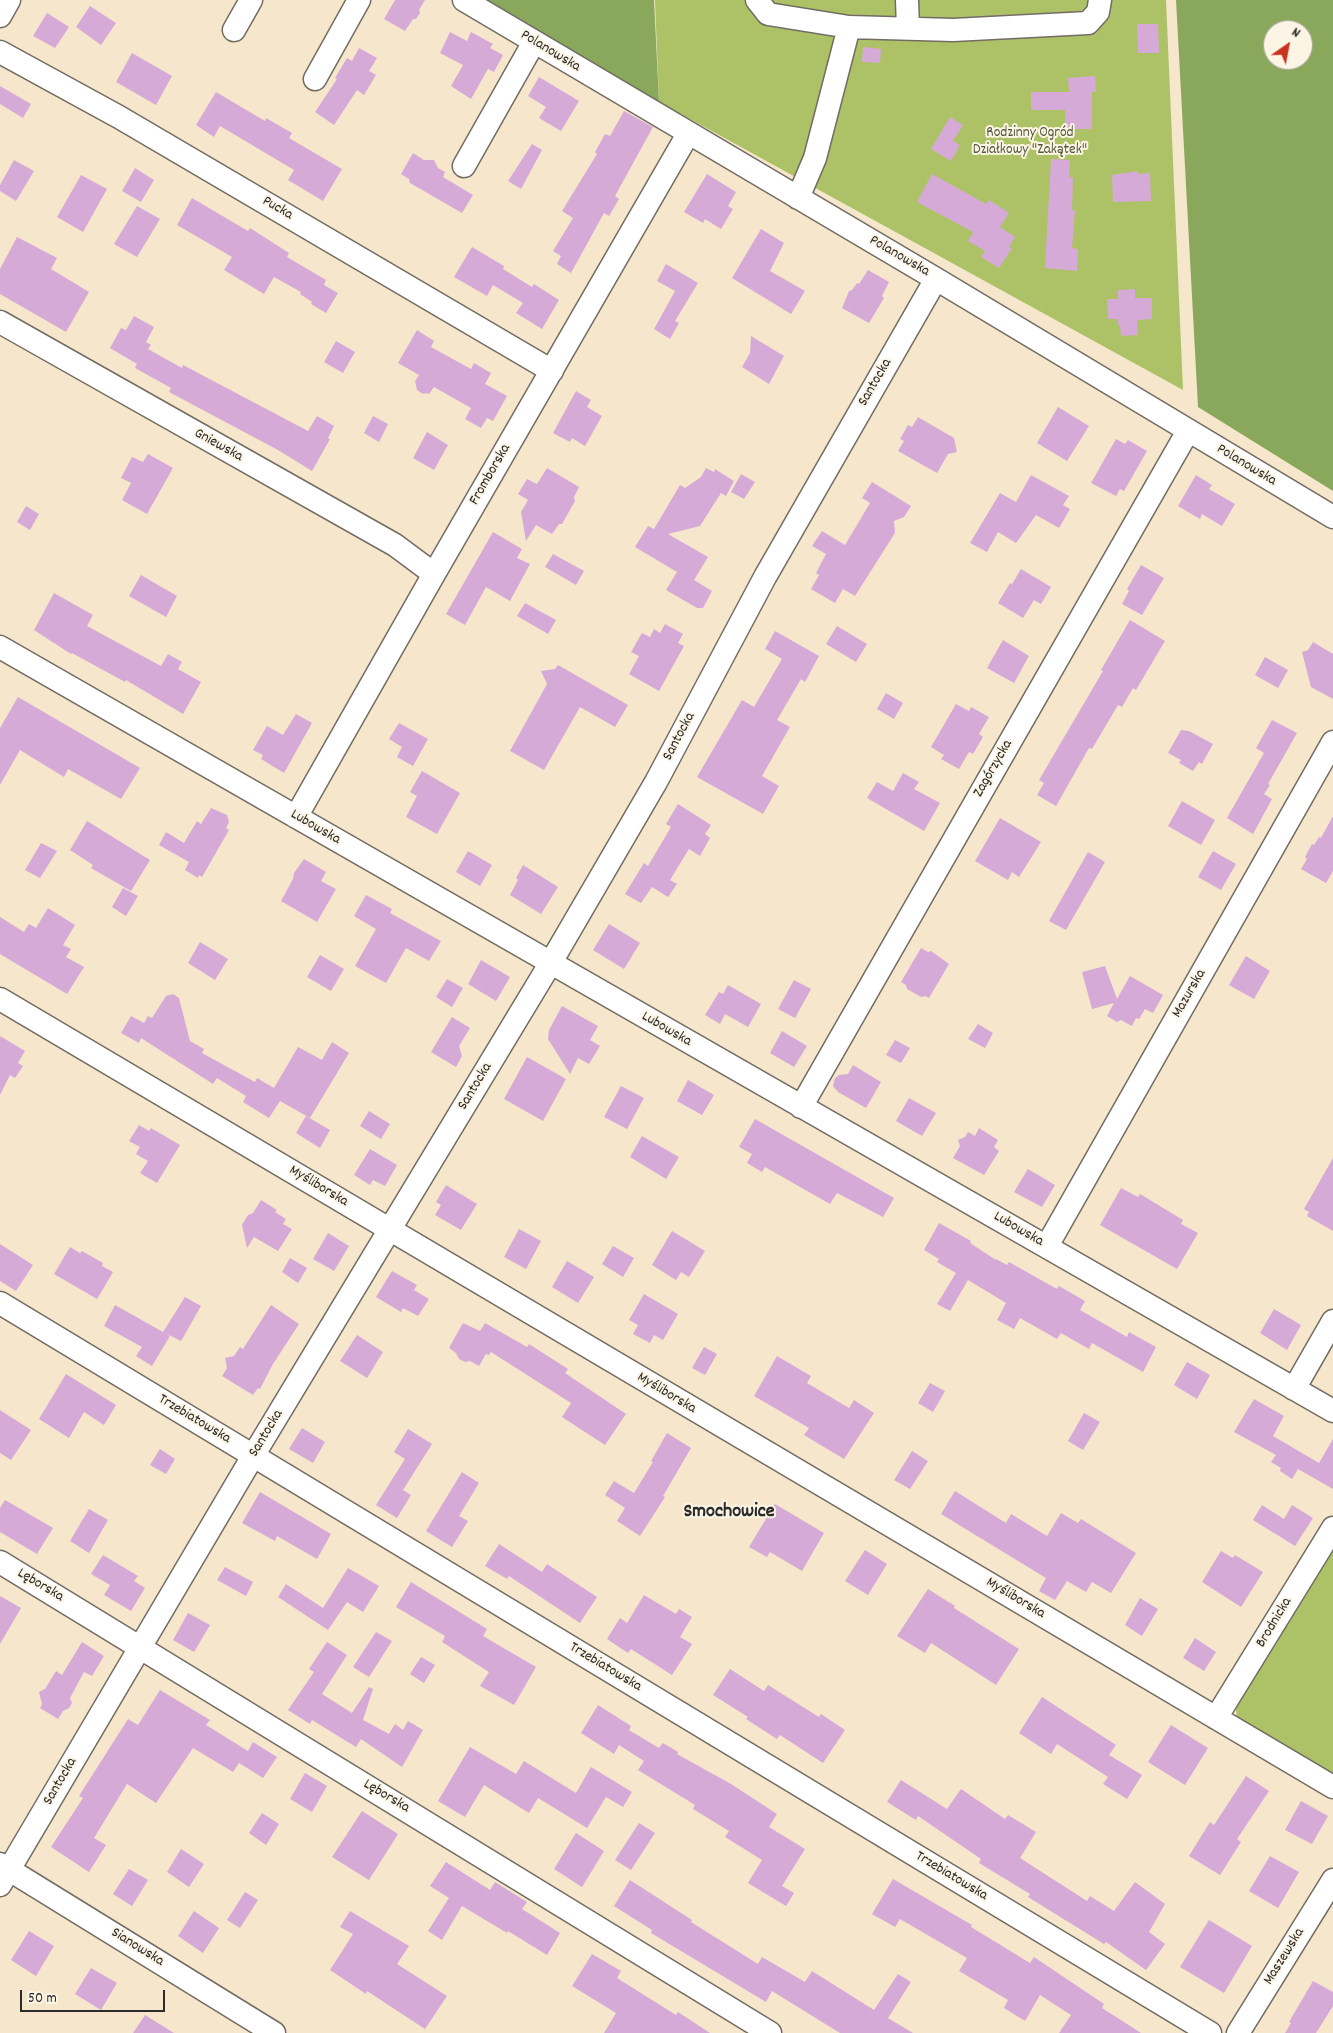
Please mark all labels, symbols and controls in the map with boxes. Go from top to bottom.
north arrow [1263,20,1313,70]
text: N [1287,23,1304,44]
street label: Polanowska [517,27,583,77]
park label: Rodzinny Ogród Działkowy "Zakątek" [973,125,1087,160]
street label: Pucka [258,193,296,225]
street label: Polanowska [866,232,932,282]
street label: Santocka [855,356,897,410]
street label: Gniewska [190,425,246,467]
street label: Fromborska [466,441,516,509]
street label: Polanowska [1213,441,1279,491]
street label: Santocka [660,710,700,764]
street label: Zagórzycka [970,737,1018,801]
street label: Lubowska [287,806,343,850]
street label: Mazurska [1169,967,1211,1021]
street label: Lubowska [638,1008,694,1052]
street label: Santocka [455,1060,497,1114]
street label: Myśliborska [285,1162,351,1212]
street label: Lubowska [990,1208,1046,1252]
street label: Myśliborska [633,1369,699,1419]
street label: Trzebiatowska [154,1391,234,1449]
street label: Santocka [246,1407,288,1461]
district label: Smochowice [684,1501,774,1525]
street label: Lęborska [14,1565,66,1607]
street label: Myśliborska [982,1574,1048,1624]
street label: Brodnicka [1253,1595,1297,1651]
street label: Trzebiatowska [565,1639,645,1697]
street label: Santocka [40,1755,82,1809]
street label: Lęborska [360,1776,412,1818]
street label: Trzebiatowska [911,1848,991,1906]
street label: Sianowska [107,1925,167,1971]
street label: Maszewska [1261,1925,1309,1989]
scale bar [22,1980,168,2012]
text: 50 m [28,1988,57,2010]

